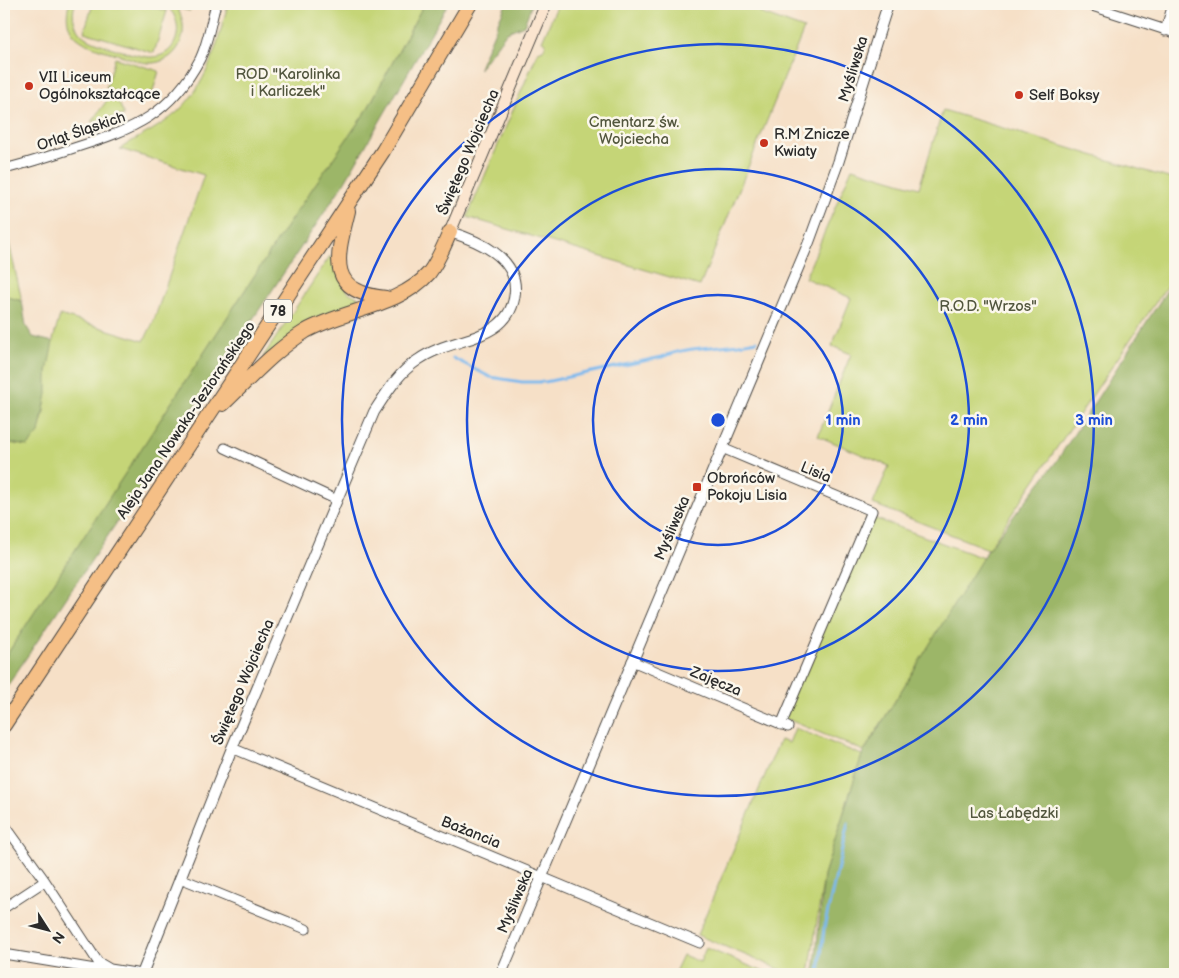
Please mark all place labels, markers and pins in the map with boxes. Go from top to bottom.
place label: VII Liceum Ogólnokształcące [39,68,160,104]
marker: VII Liceum Ogólnokształcące [23,80,35,92]
place label: Self Boksy [1029,86,1100,105]
marker: Self Boksy [1013,89,1025,101]
place label: R.M Znicze Kwiaty [774,125,850,161]
marker: R.M Znicze Kwiaty [758,137,770,149]
centre of rings [709,411,727,429]
place label: Obrońców Pokoju Lisia [707,469,787,505]
marker: Obrońców Pokoju Lisia [691,481,703,493]

